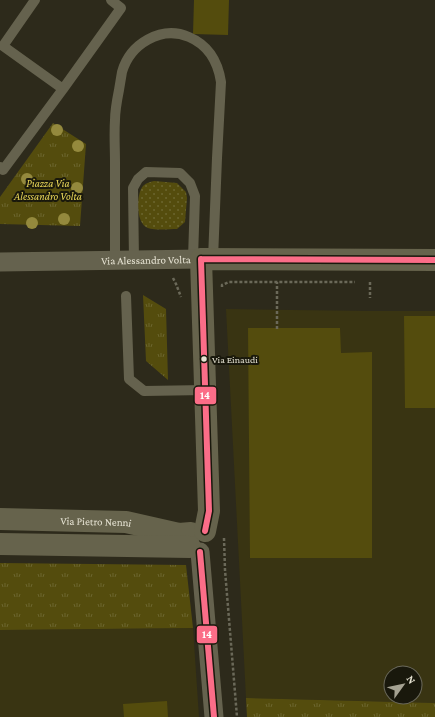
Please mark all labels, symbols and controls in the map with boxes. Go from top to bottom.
park label: Piazza Via Alessandro Volta [13,177,82,202]
street label: Via Alessandro Volta [101,253,191,266]
marker: Via Einaudi [199,354,209,364]
place label: Via Einaudi [212,354,258,365]
line badge: 14 [194,386,217,405]
text: 14 [200,389,210,401]
street label: Via Pietro Nenni [60,514,133,529]
line badge: 14 [196,625,218,644]
text: 14 [202,628,212,640]
north arrow [383,665,423,705]
text: N [404,673,419,686]

